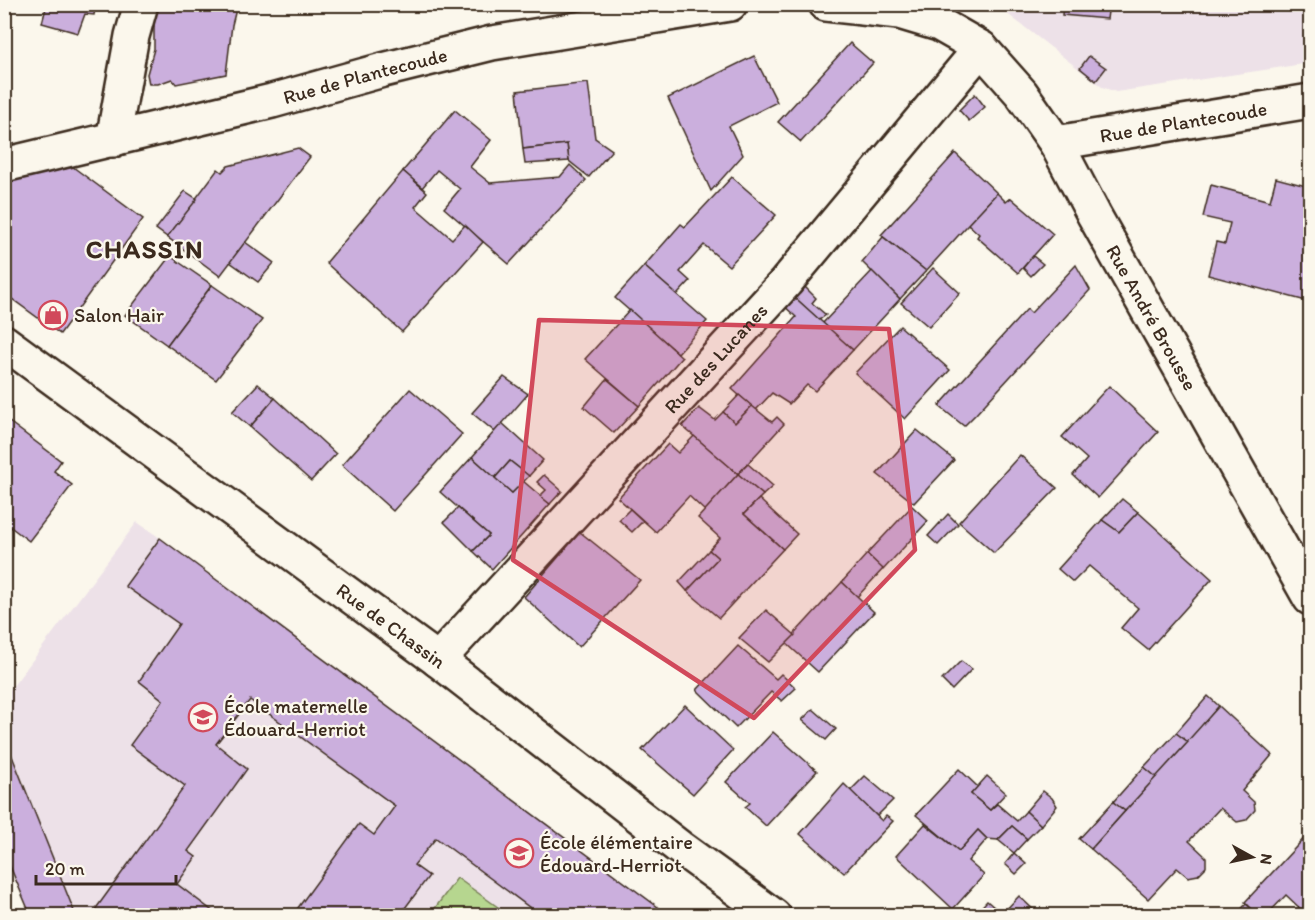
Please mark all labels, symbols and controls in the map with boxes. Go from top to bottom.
street label: Rue de Plantecoude [280,43,450,109]
street label: Rue de Plantecoude [1098,96,1269,148]
district label: CHASSIN [86,233,204,265]
street label: Rue André Brousse [1101,240,1202,395]
street label: Rue des Lucanes [659,298,772,418]
shop icon: Salon Hair [37,299,69,331]
place label: Salon Hair [74,303,164,327]
street label: Rue de Chassin [332,578,451,674]
place label: École maternelle Édouard-Herriot [224,694,368,741]
school or university icon: École maternelle Édouard-Herriot [187,701,219,733]
north arrow [1222,827,1282,887]
place label: École élémentaire Édouard-Herriot [540,830,693,877]
school or university icon: École élémentaire Édouard-Herriot [503,837,535,869]
scale bar [36,848,176,886]
text: N [1256,852,1277,866]
text: 20 m [45,858,85,880]

